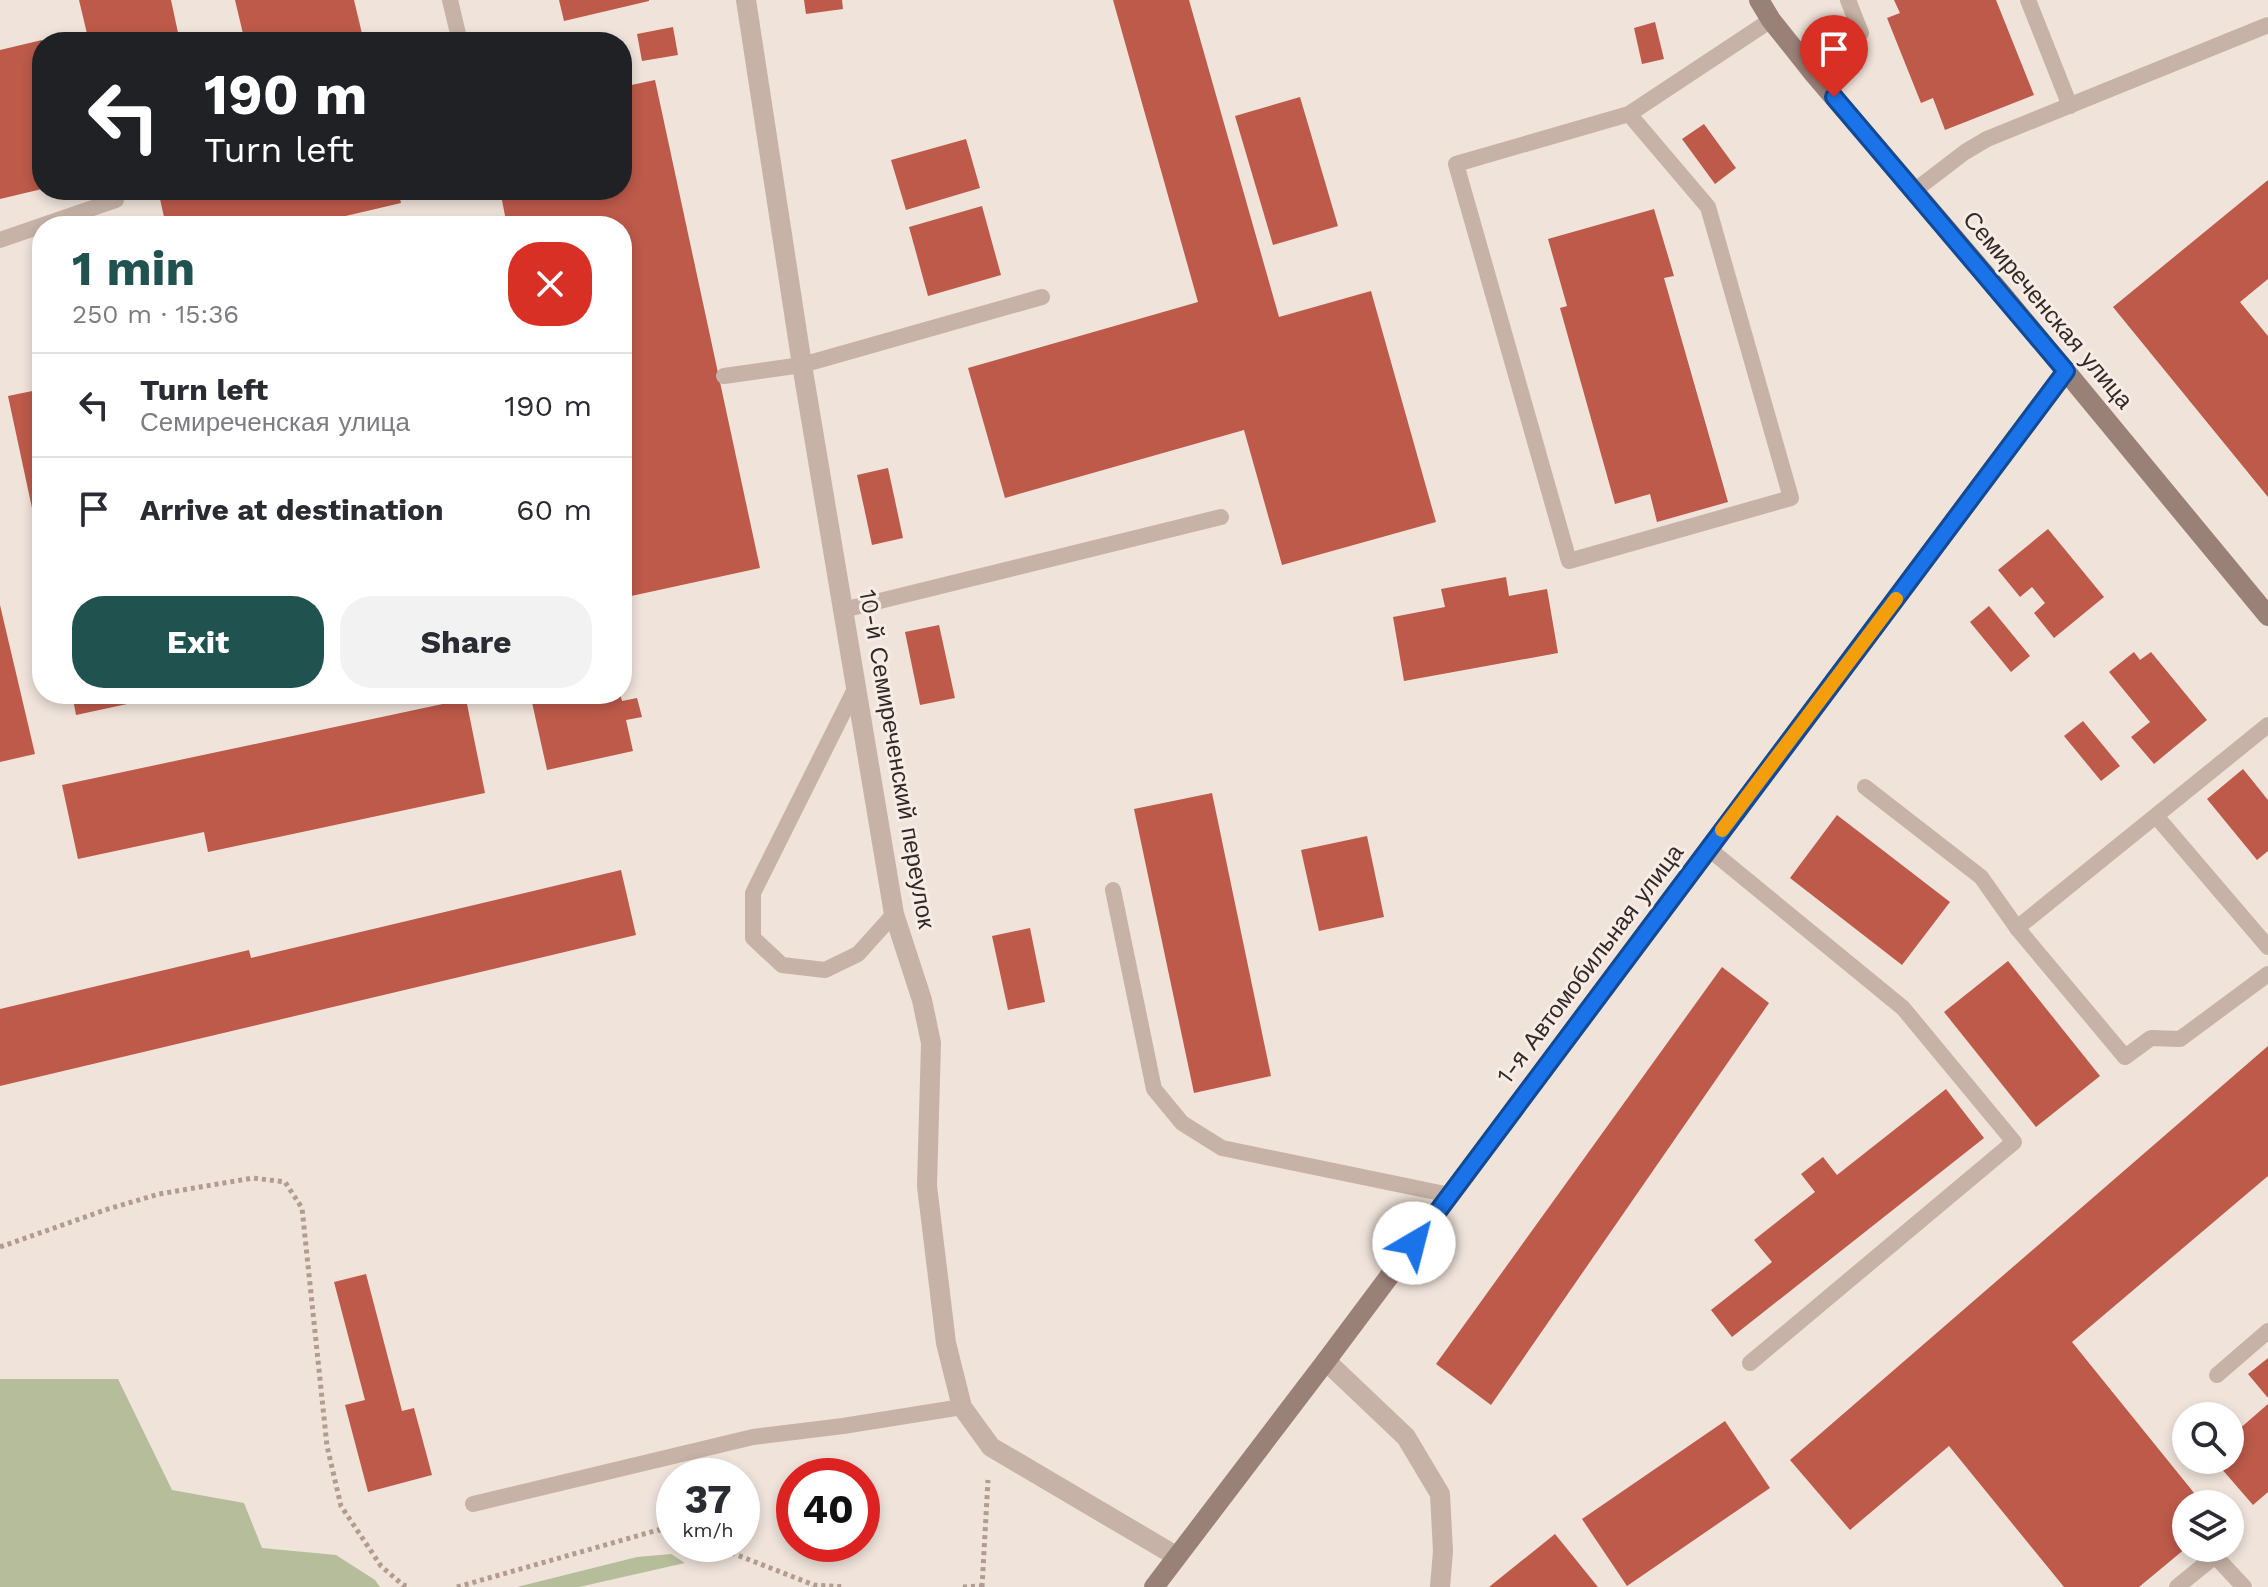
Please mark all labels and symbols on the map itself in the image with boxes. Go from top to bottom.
pin [1800,15,1868,97]
street label: Семиреченская улица [1957,206,2139,415]
street label: 10-й Семиреченский переулок [853,587,941,931]
street label: 1-я Автомобильная улица [1491,838,1690,1089]
position arrow [1372,1201,1456,1285]
speed limit sign: 40 [776,1458,880,1562]

